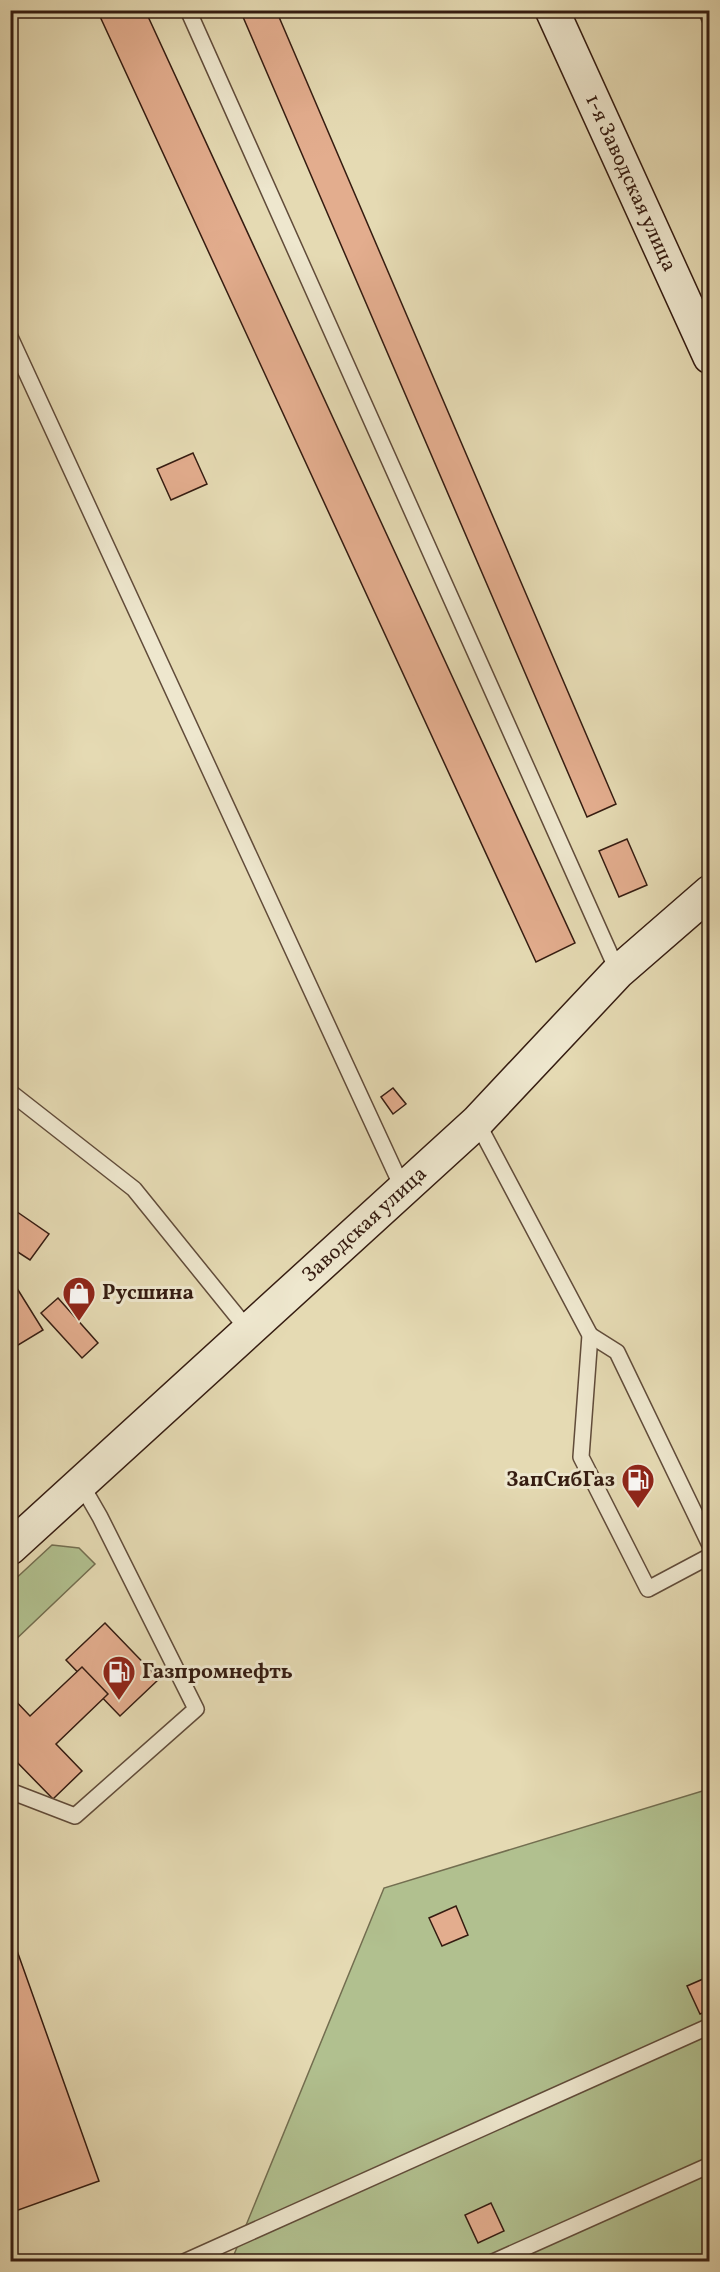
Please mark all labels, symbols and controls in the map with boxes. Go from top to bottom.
street label: 1-я Заводская улица [578,90,684,276]
street label: Заводская улица [296,1160,434,1289]
shop icon: Русшина [61,1275,97,1322]
place label: Русшина [102,1279,194,1308]
fuel station icon: ЗапСибГаз [620,1462,656,1509]
place label: ЗапСибГаз [506,1466,615,1495]
fuel station icon: Газпромнефть [101,1654,137,1701]
place label: Газпромнефть [142,1658,293,1687]

